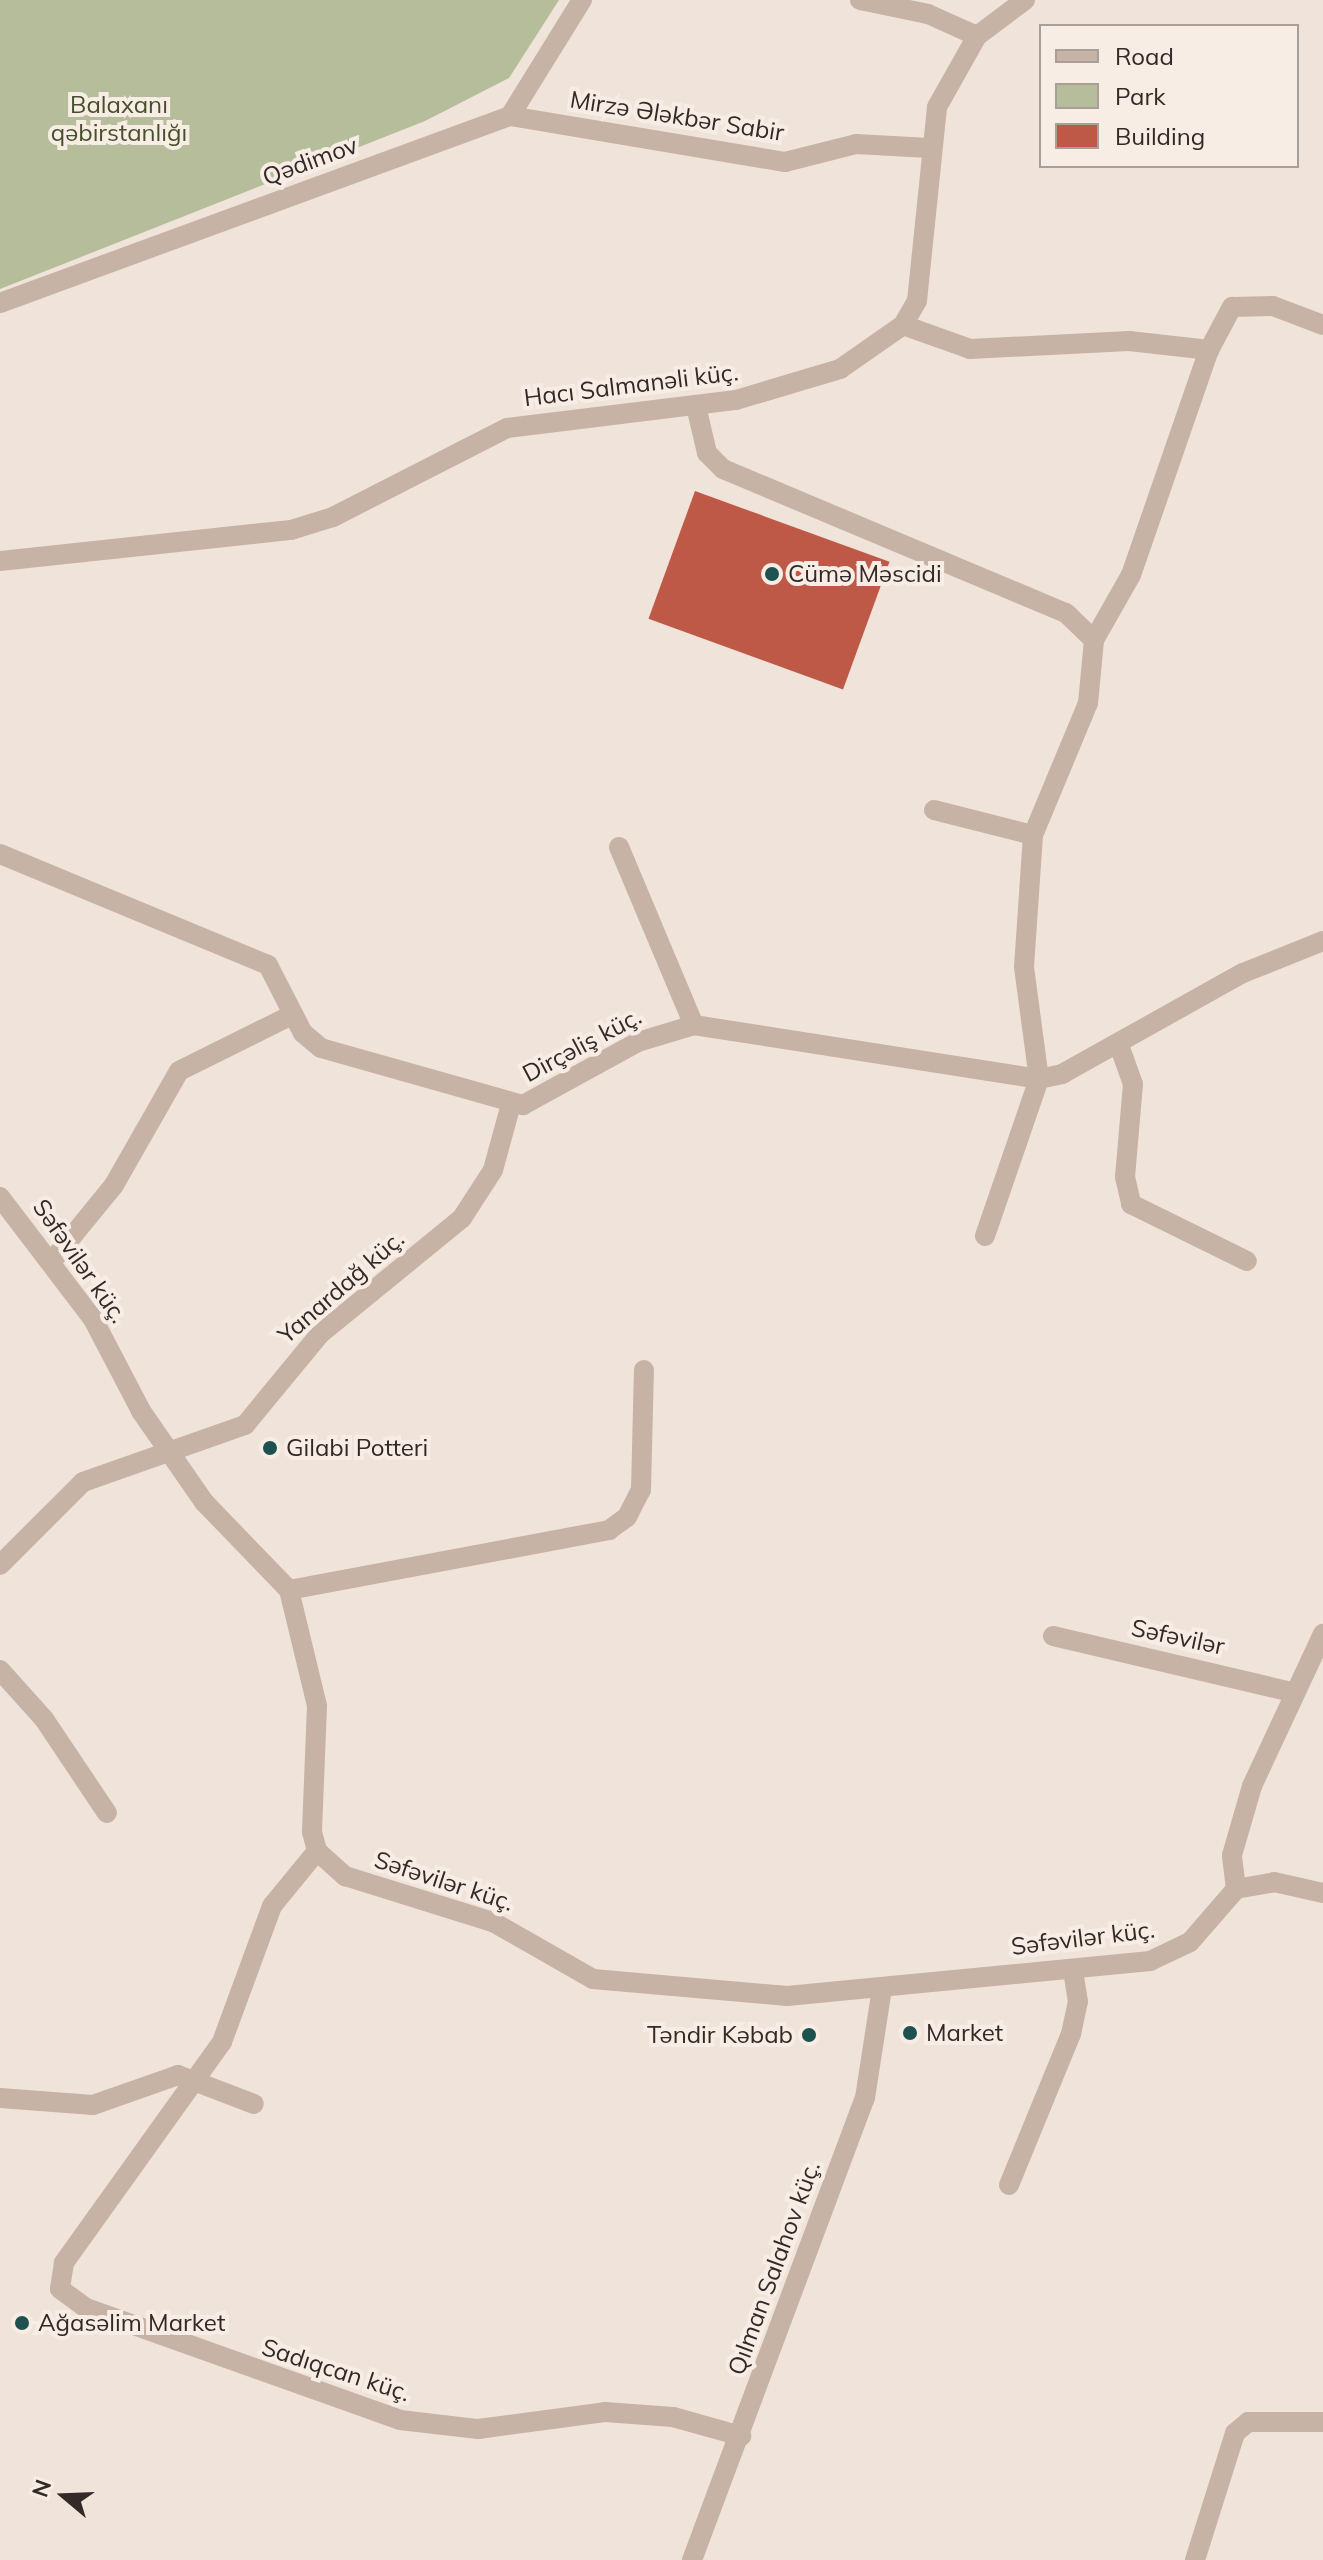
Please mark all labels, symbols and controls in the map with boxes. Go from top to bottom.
legend [1039,24,1299,168]
text: Road [1115,41,1174,71]
text: Park [1115,81,1166,111]
street label: Mirzə Ələkbər Sabir [568,85,786,147]
park label: Balaxanı qəbirstanlığı [51,91,187,147]
text: Building [1115,121,1205,151]
street label: Qədimov [259,131,361,191]
street label: Hacı Salmanəli küç. [522,358,740,412]
place label: Cümə Məscidi [788,560,942,588]
marker: Cümə Məscidi [763,565,781,583]
street label: Dirçəliş küç. [518,1002,646,1088]
street label: Səfəvilər küç. [27,1194,133,1328]
street label: Yanardağ küç. [272,1224,410,1350]
place label: Gilabi Potteri [286,1434,428,1462]
marker: Gilabi Potteri [261,1439,279,1457]
street label: Səfəvilər [1129,1613,1227,1661]
street label: Səfəvilər küç. [371,1845,517,1917]
street label: Səfəvilər küç. [1010,1915,1156,1961]
place label: Market [926,2019,1003,2047]
place label: Təndir Kəbab [647,2021,793,2049]
marker: Market [901,2024,919,2042]
marker: Təndir Kəbab [800,2026,818,2044]
street label: Qılman Salahov küç. [722,2157,826,2379]
place label: Ağasəlim Market [38,2309,225,2337]
marker: Ağasəlim Market [13,2314,31,2332]
street label: Sadıqcan küç. [258,2332,414,2408]
north arrow [24,2456,104,2536]
text: N [25,2476,57,2501]

